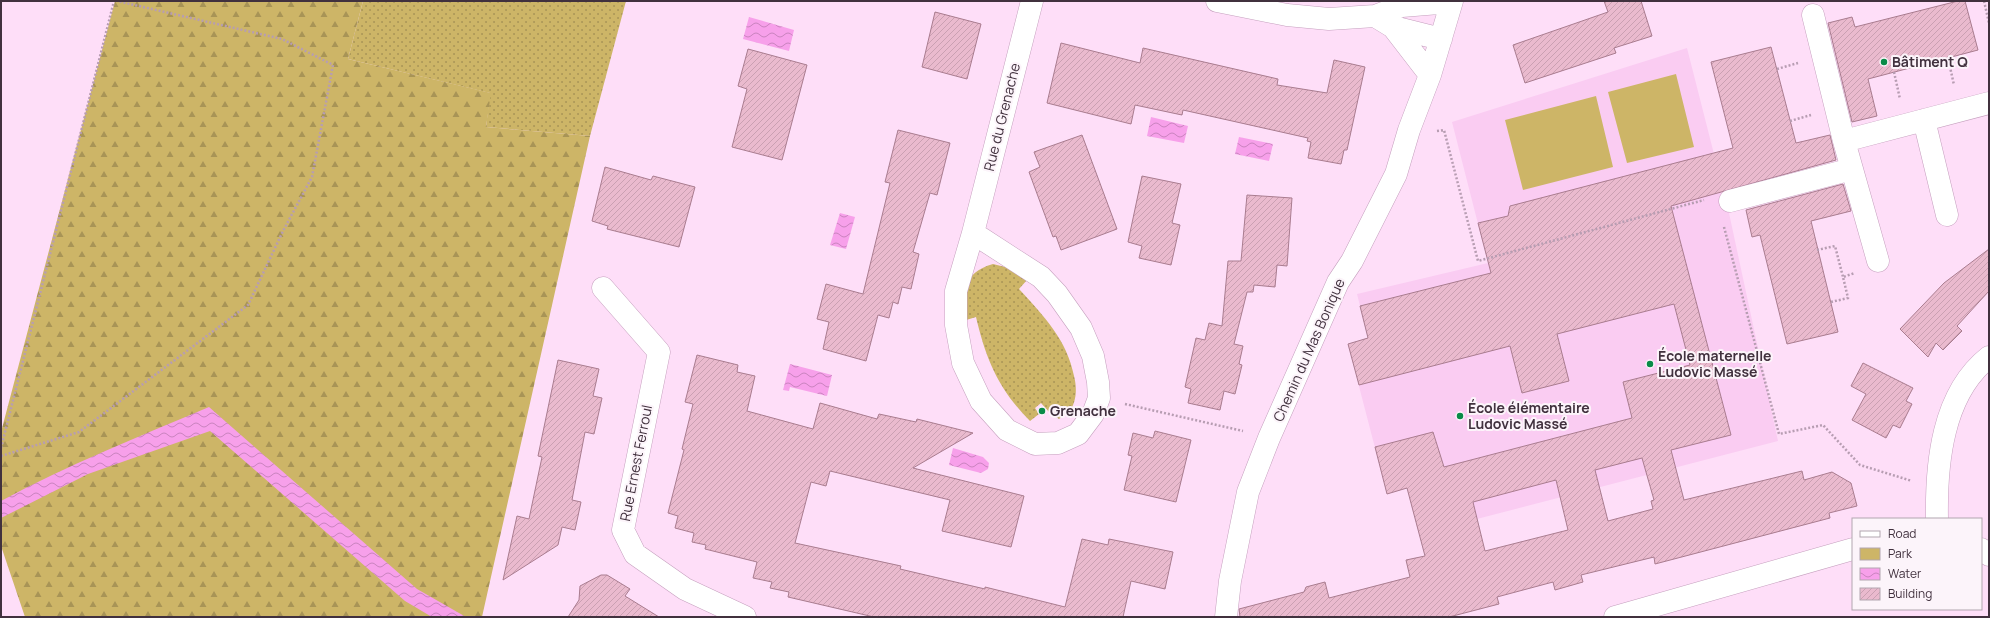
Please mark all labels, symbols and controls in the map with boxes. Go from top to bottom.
place label: Bâtiment Q [1892,52,1968,71]
marker: Bâtiment Q [1879,57,1889,67]
street label: Rue du Grenache [979,61,1024,173]
street label: Chemin du Mas Bonique [1268,275,1349,424]
place label: École maternelle Ludovic Massé [1658,346,1772,381]
marker: École maternelle Ludovic Massé [1645,359,1655,369]
place label: École élémentaire Ludovic Massé [1468,398,1590,433]
place label: Grenache [1050,401,1116,420]
street label: Rue Ernest Ferroul [615,403,656,523]
marker: Grenache [1037,406,1047,416]
marker: École élémentaire Ludovic Massé [1455,411,1465,421]
legend [1852,518,1982,610]
text: Road [1888,525,1916,542]
text: Park [1888,545,1913,562]
text: Water [1888,565,1922,582]
text: Building [1888,585,1932,602]

